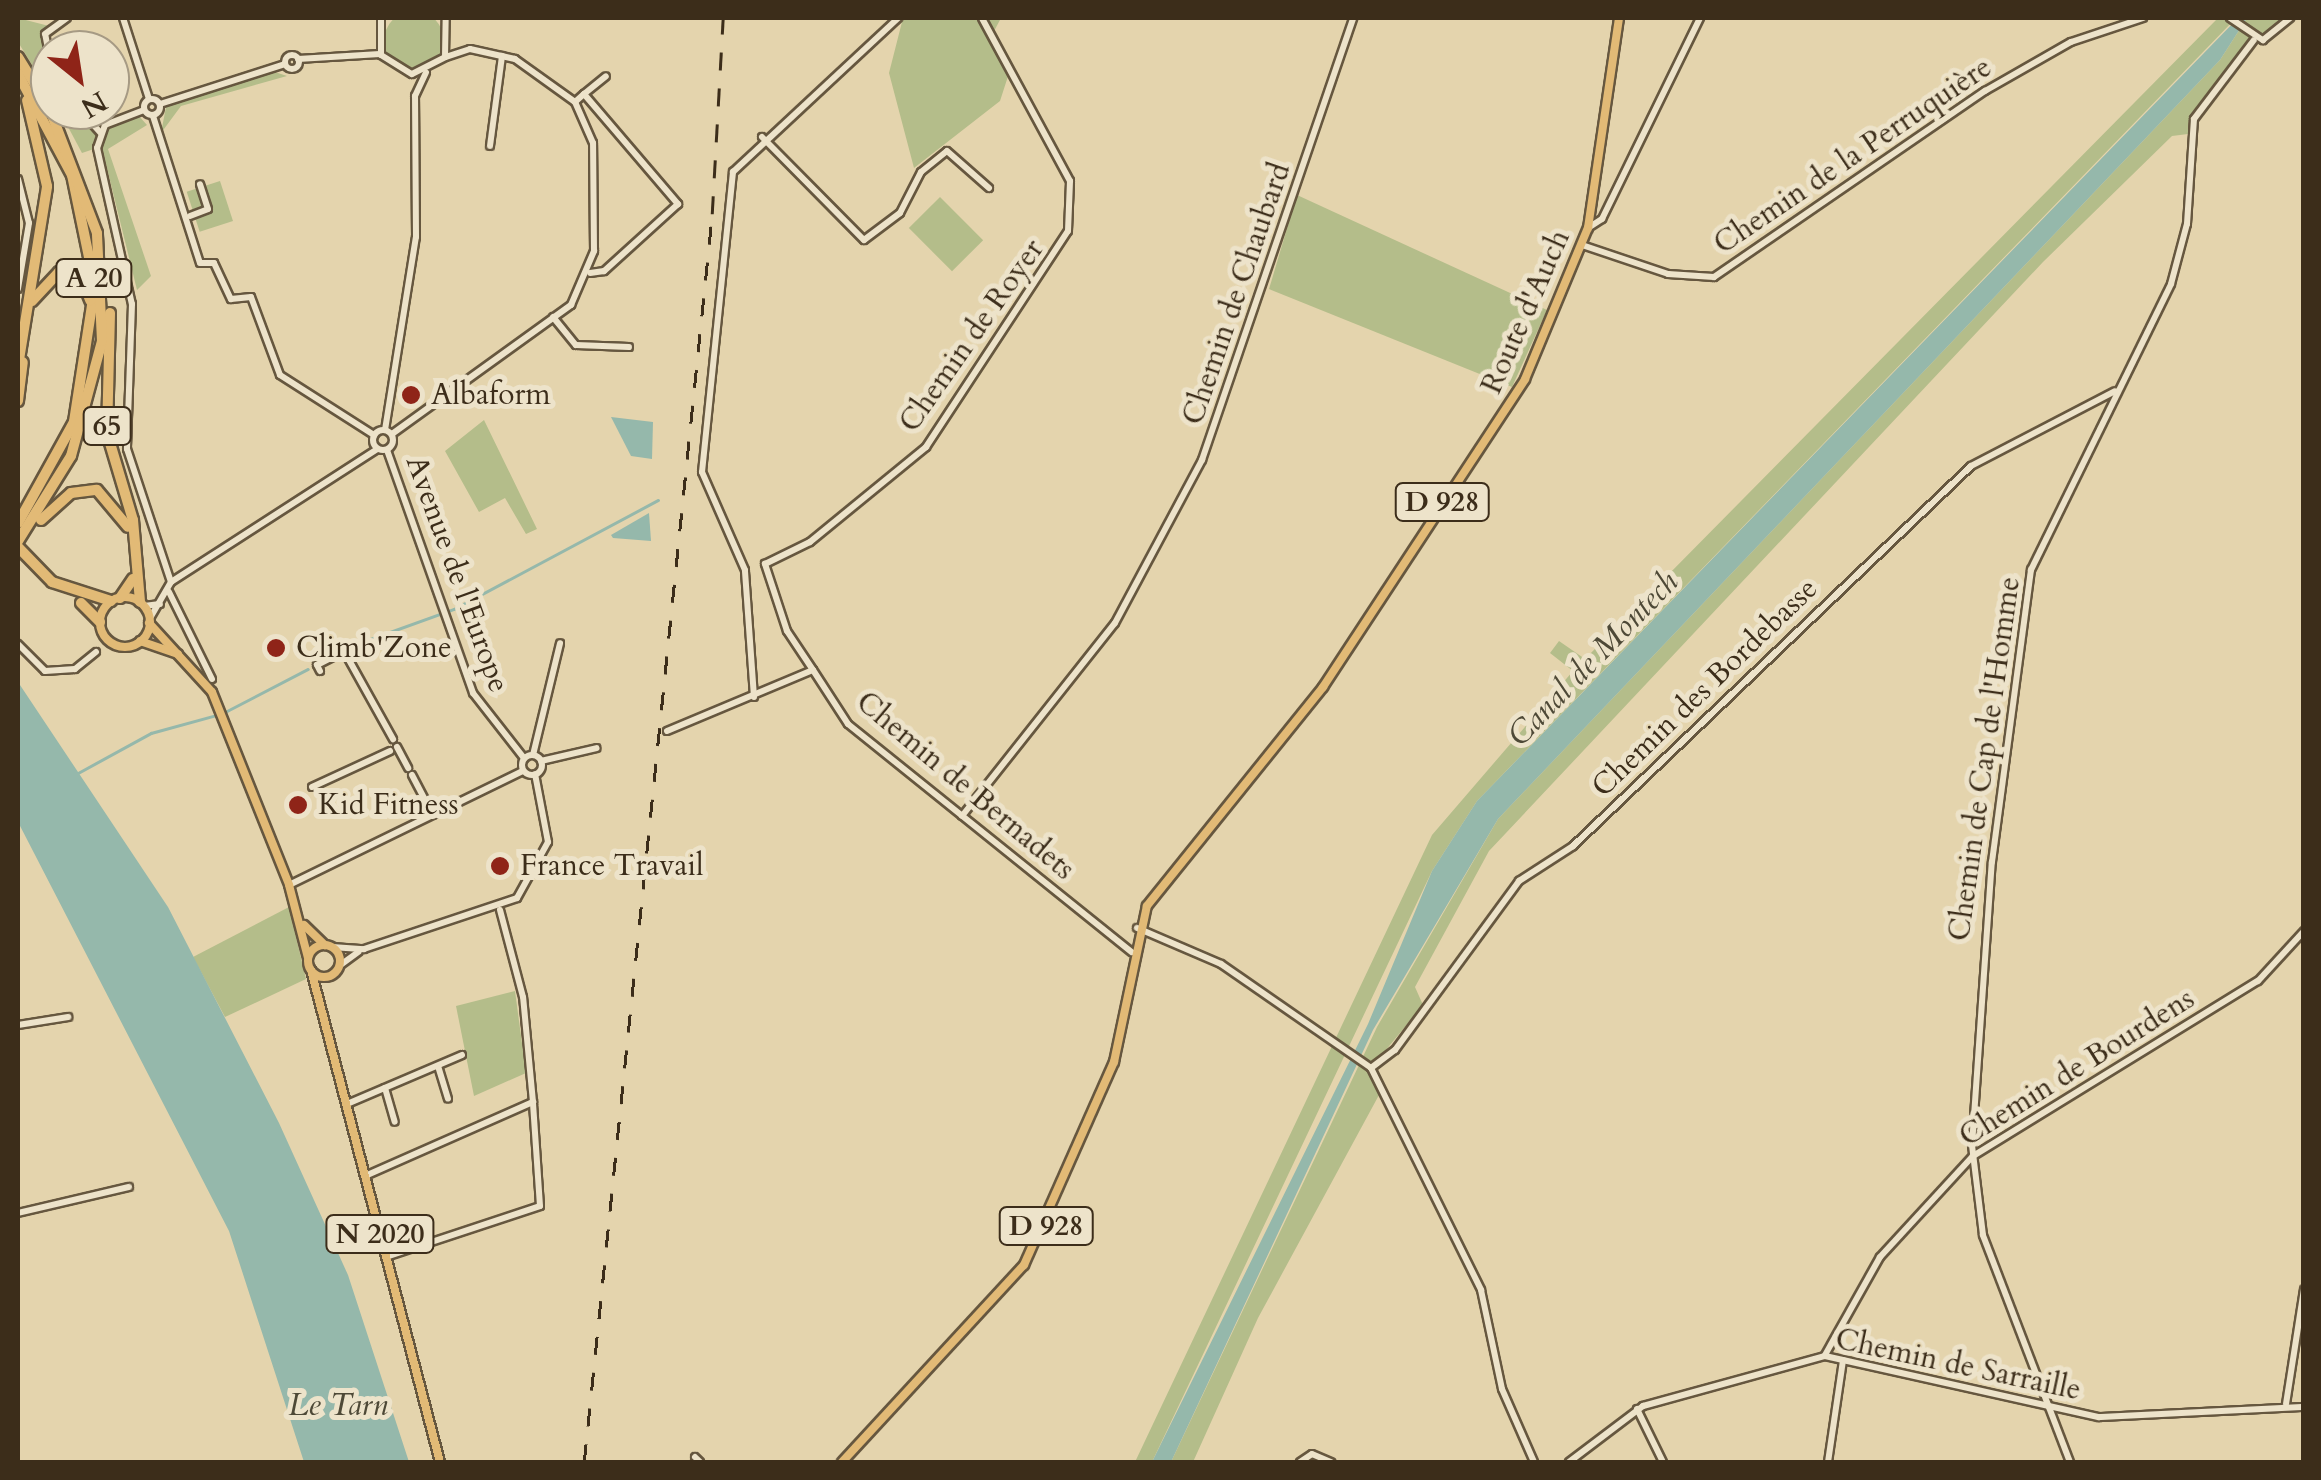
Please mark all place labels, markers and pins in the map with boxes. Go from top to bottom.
place label: Albaform [431,377,551,413]
marker: Albaform [400,384,422,406]
place label: Climb'Zone [296,630,452,666]
marker: Climb'Zone [265,637,287,659]
place label: Kid Fitness [318,787,459,823]
marker: Kid Fitness [287,794,309,816]
place label: France Travail [520,848,704,884]
marker: France Travail [489,855,511,877]

